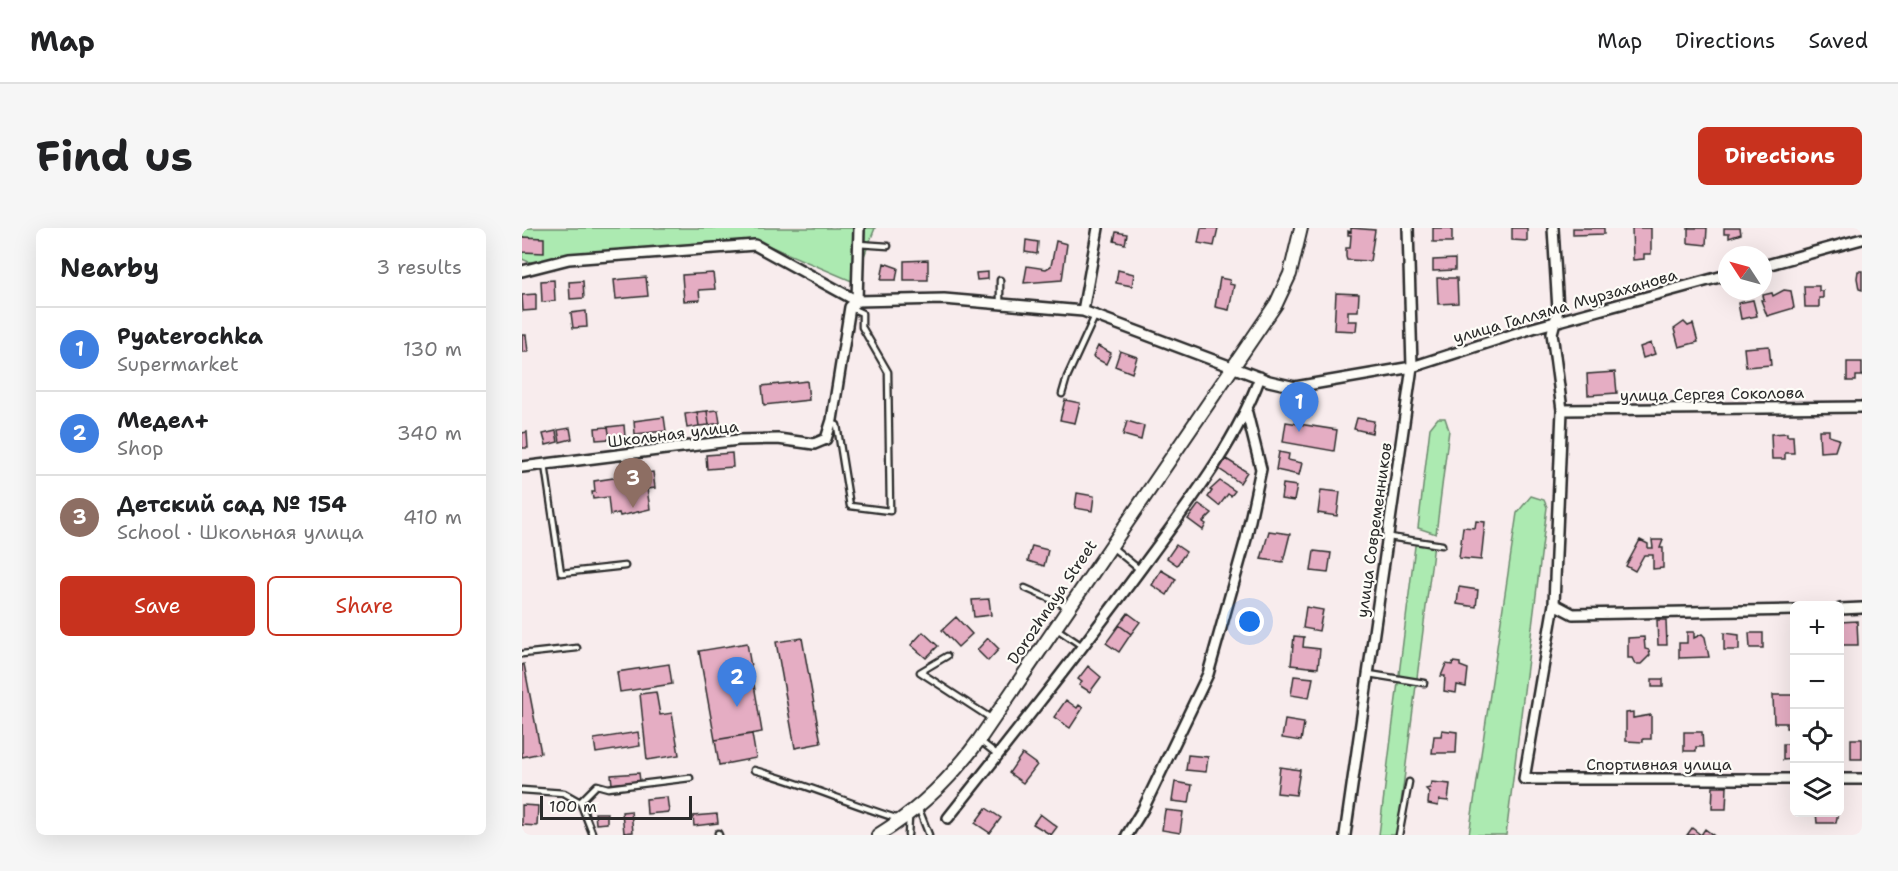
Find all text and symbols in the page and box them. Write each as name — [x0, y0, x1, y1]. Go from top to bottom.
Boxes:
text: Map — [30, 22, 95, 60]
text: Map — [1597, 27, 1642, 55]
text: Directions — [1675, 27, 1775, 55]
text: Saved — [1808, 27, 1868, 55]
button: Directions — [1698, 127, 1862, 185]
text: Find us — [36, 128, 193, 184]
north arrow — [1718, 246, 1772, 300]
text: Nearby — [60, 250, 159, 285]
text: 3 results — [376, 254, 462, 280]
street label: улица Галляма Мурзаханова — [1451, 264, 1679, 348]
text: Pyaterochka — [117, 322, 263, 351]
text: 1 — [75, 336, 84, 362]
text: 130 m — [403, 336, 462, 362]
text: Supermarket — [117, 351, 239, 377]
pin: 1 — [1280, 382, 1318, 432]
street label: улица Сергея Соколова — [1620, 382, 1804, 406]
text: Медел+ — [117, 406, 210, 435]
street label: Школьная улица — [606, 416, 740, 452]
text: 2 — [73, 420, 87, 446]
text: 340 m — [397, 420, 462, 446]
text: Shop — [117, 435, 164, 461]
street label: улица Современников — [1351, 441, 1397, 619]
pin: 3 — [614, 458, 652, 508]
text: Детский сад № 154 — [117, 490, 347, 519]
text: 3 — [73, 504, 87, 530]
text: 410 m — [403, 504, 462, 530]
text: School · Школьная улица — [117, 519, 364, 545]
street label: Dorozhnaya Street — [1002, 536, 1102, 668]
button: Save — [60, 576, 255, 636]
button: Share — [267, 576, 462, 636]
map controls — [1790, 601, 1844, 817]
button: + — [1790, 601, 1844, 655]
your location — [1235, 607, 1264, 636]
button: − — [1790, 655, 1844, 709]
pin: 2 — [718, 658, 756, 707]
button: locate — [1790, 709, 1844, 763]
street label: Спортивная улица — [1586, 754, 1732, 775]
button: layers — [1790, 763, 1844, 817]
scale bar — [540, 793, 692, 820]
text: 100 m — [549, 796, 597, 817]

